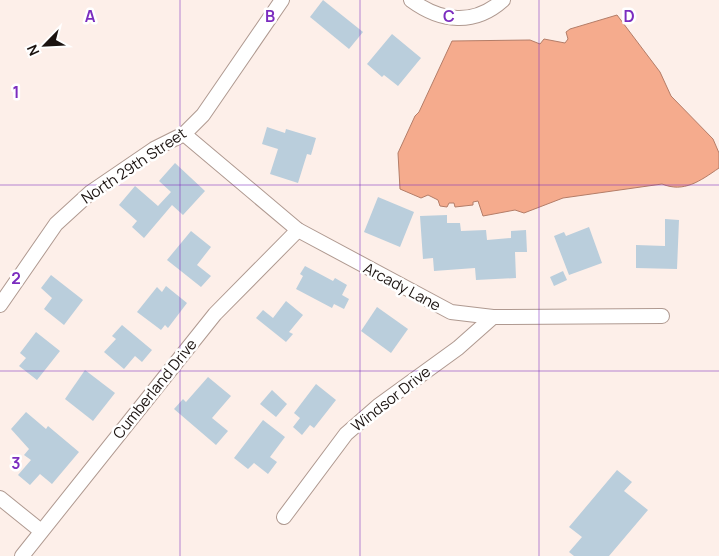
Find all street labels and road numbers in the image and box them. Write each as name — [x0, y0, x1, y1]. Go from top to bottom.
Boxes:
street label: North 29th Street — [77, 123, 190, 208]
street label: Arcady Lane — [360, 257, 445, 316]
street label: Cumberland Drive — [108, 334, 202, 443]
street label: Windsor Drive — [347, 361, 435, 436]

